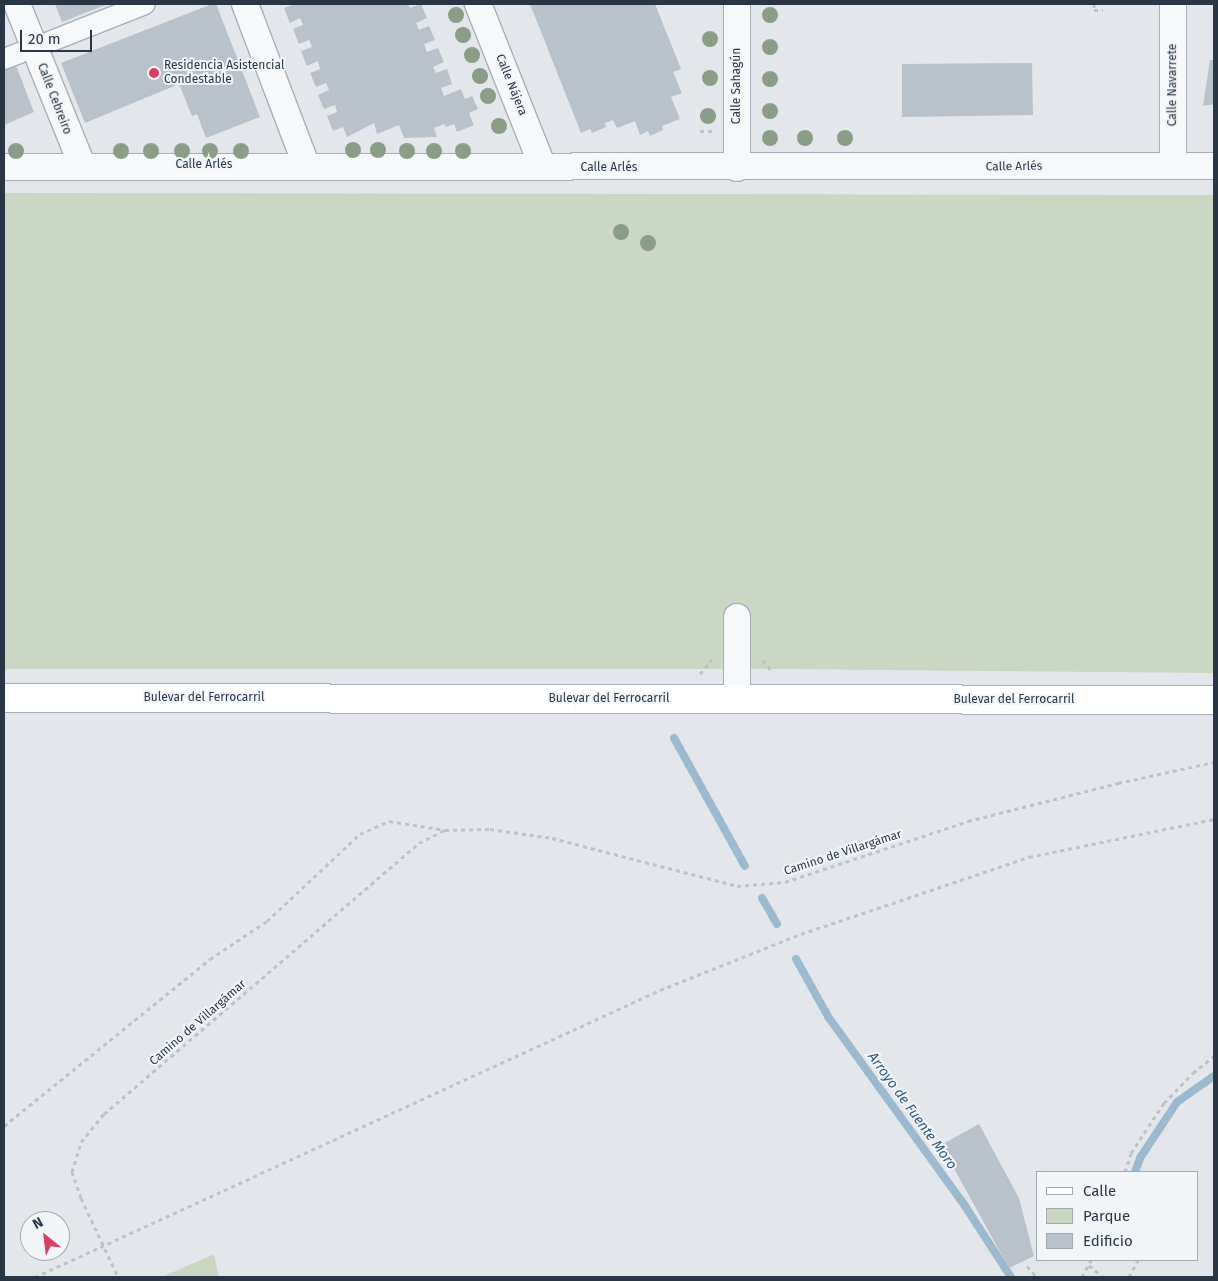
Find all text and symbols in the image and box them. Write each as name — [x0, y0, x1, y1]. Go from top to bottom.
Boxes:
scale bar — [22, 20, 95, 52]
text: 20 m — [28, 30, 61, 48]
street label: Calle Navarrete — [1166, 44, 1180, 126]
street label: Calle Sahagún — [730, 48, 744, 124]
street label: Calle Nájera — [492, 52, 530, 118]
place label: Residencia Asistencial Condestable — [164, 59, 284, 87]
street label: Calle Cebreiro — [34, 61, 74, 137]
marker: Residencia Asistencial Condestable — [148, 67, 160, 79]
street label: Calle Arlés — [176, 158, 232, 172]
street label: Calle Arlés — [985, 159, 1043, 175]
street label: Calle Arlés — [581, 161, 637, 175]
street label: Bulevar del Ferrocarril — [144, 691, 264, 705]
street label: Bulevar del Ferrocarril — [549, 692, 669, 706]
street label: Bulevar del Ferrocarril — [954, 693, 1074, 707]
street label: Camino de Villargámar — [782, 827, 904, 879]
street label: Camino de Villargámar — [147, 977, 249, 1069]
water label: Arroyo de Fuente Moro — [864, 1049, 960, 1173]
legend — [1036, 1171, 1198, 1261]
text: Calle — [1083, 1182, 1116, 1200]
text: Parque — [1083, 1207, 1130, 1225]
north arrow — [20, 1211, 70, 1261]
text: N — [30, 1214, 46, 1233]
text: Edificio — [1083, 1232, 1133, 1250]

